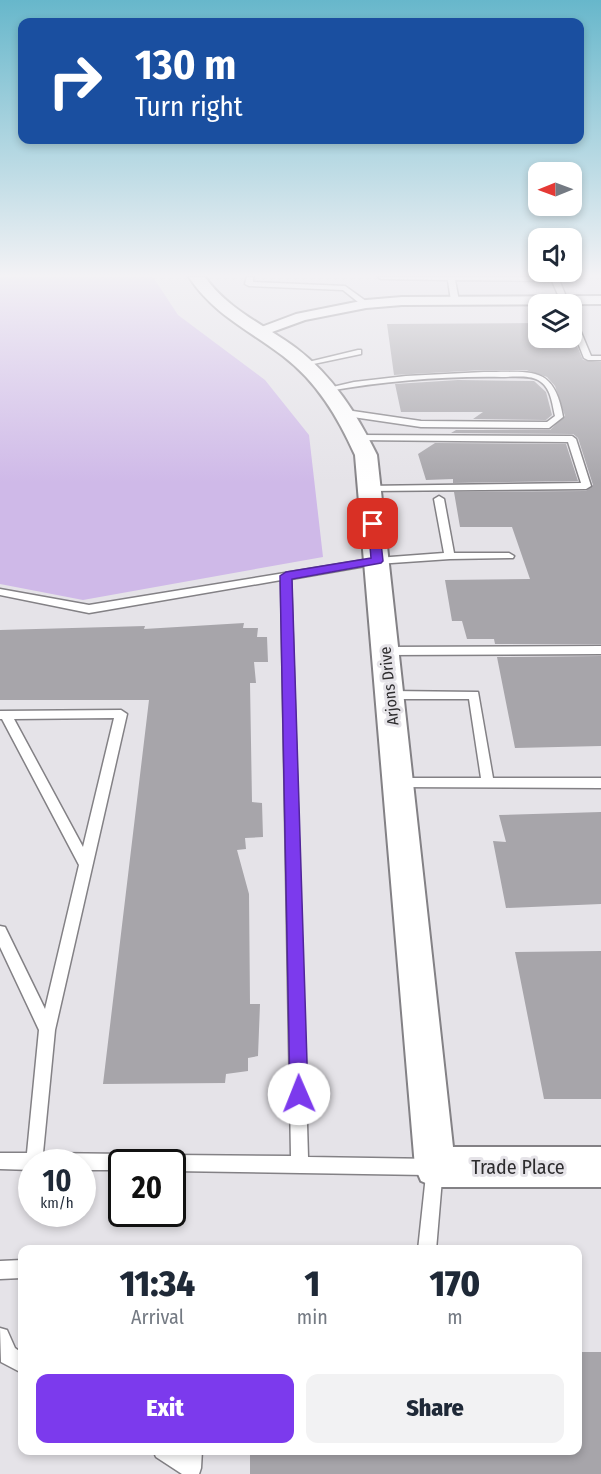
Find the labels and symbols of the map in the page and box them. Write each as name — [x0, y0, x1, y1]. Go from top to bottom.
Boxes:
north arrow — [528, 162, 582, 216]
pin — [347, 498, 398, 549]
street label: Arjons Drive — [375, 646, 403, 726]
position arrow — [267, 1062, 331, 1126]
speed limit sign: 20 — [108, 1149, 186, 1227]
street label: Trade Place — [471, 1155, 565, 1179]

